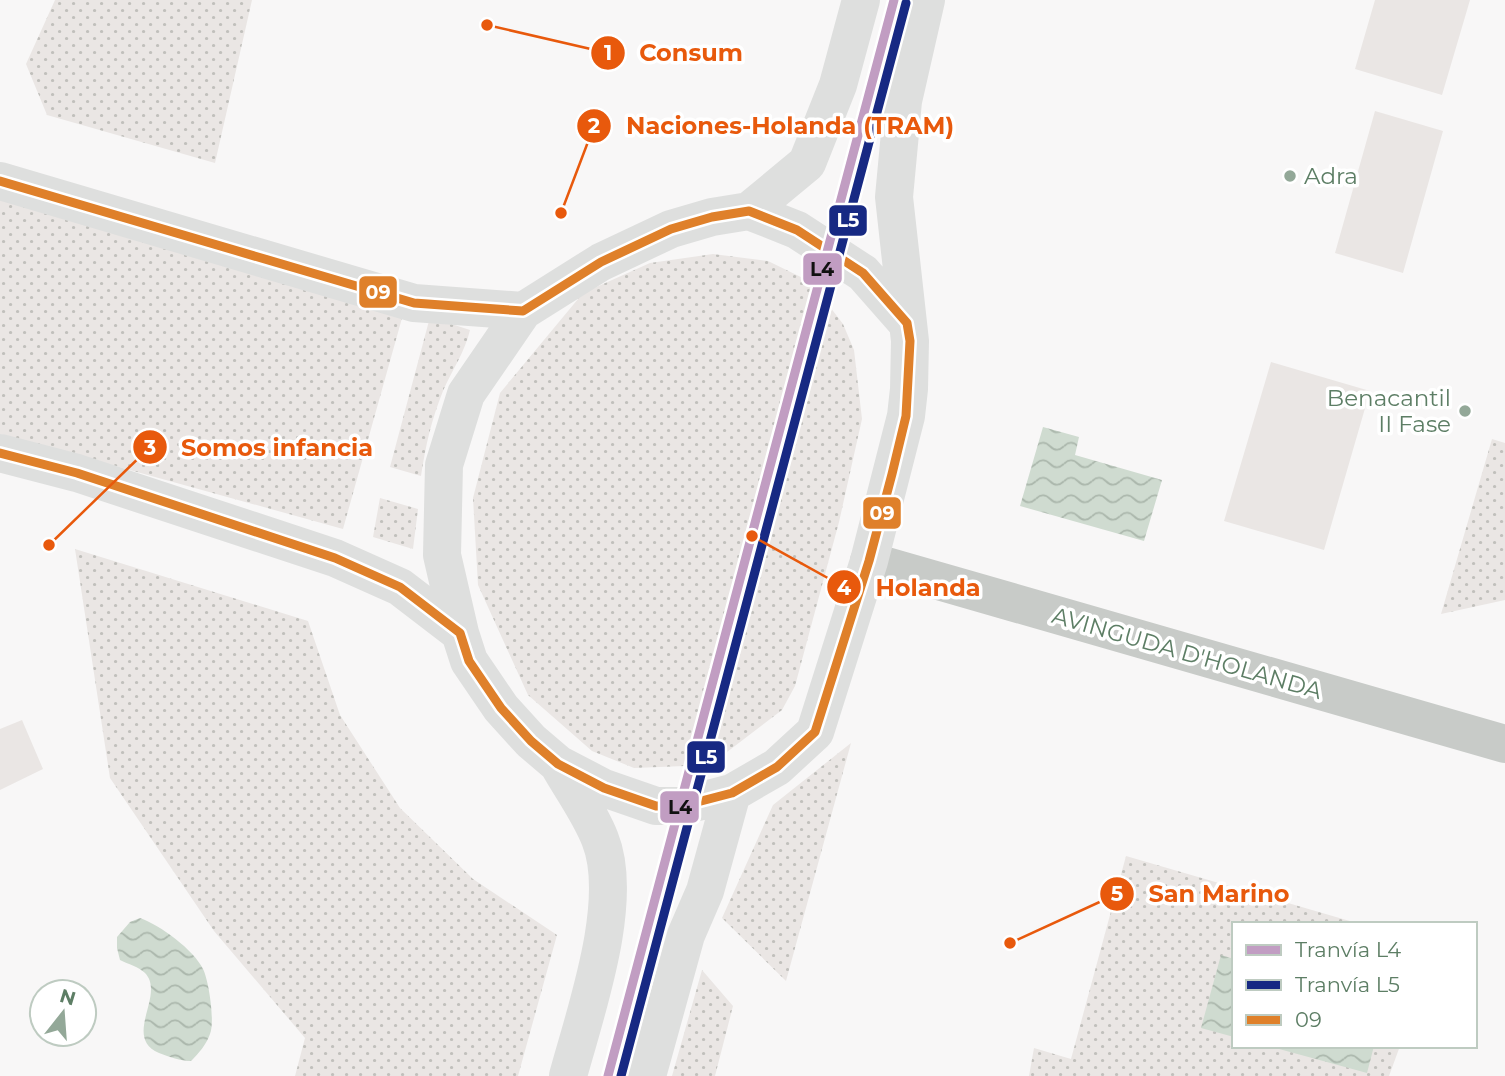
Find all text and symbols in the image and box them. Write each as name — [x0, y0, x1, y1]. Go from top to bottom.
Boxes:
callout: Consum — [590, 30, 757, 75]
text: Consum — [639, 38, 743, 67]
text: 1 — [604, 40, 612, 65]
callout: Naciones-Holanda (TRAM) — [577, 103, 968, 148]
text: Naciones-Holanda (TRAM) — [626, 111, 954, 140]
text: 2 — [588, 113, 600, 138]
place label: Adra — [1304, 162, 1358, 190]
marker: Adra — [1282, 168, 1298, 184]
line badge: L5 — [828, 204, 868, 237]
text: L5 — [837, 209, 859, 232]
line badge: L4 — [802, 252, 843, 286]
text: L4 — [810, 258, 834, 281]
line badge: 09 — [358, 275, 398, 309]
text: 09 — [365, 281, 391, 304]
place label: Benacantil II Fase — [1327, 384, 1451, 438]
marker: Benacantil II Fase — [1457, 403, 1473, 419]
callout: Somos infancia — [132, 425, 387, 470]
text: Somos infancia — [181, 433, 373, 462]
text: 3 — [143, 435, 156, 460]
line badge: 09 — [862, 496, 902, 530]
text: 09 — [869, 502, 895, 525]
callout: Holanda — [826, 565, 995, 610]
text: Holanda — [875, 573, 981, 602]
text: 4 — [837, 575, 852, 600]
street label: AVINGUDA D'HOLANDA — [1049, 601, 1326, 705]
line badge: L5 — [686, 740, 726, 774]
text: L5 — [695, 746, 717, 769]
line badge: L4 — [659, 790, 700, 824]
text: L4 — [668, 796, 692, 819]
callout: San Marino — [1099, 871, 1303, 916]
text: San Marino — [1148, 879, 1290, 908]
text: 5 — [1111, 881, 1123, 906]
legend — [1232, 922, 1477, 1048]
text: Tranvía L4 — [1295, 937, 1401, 962]
text: Tranvía L5 — [1295, 972, 1400, 997]
north arrow — [28, 978, 98, 1048]
text: N — [57, 984, 79, 1010]
text: 09 — [1295, 1007, 1322, 1032]

